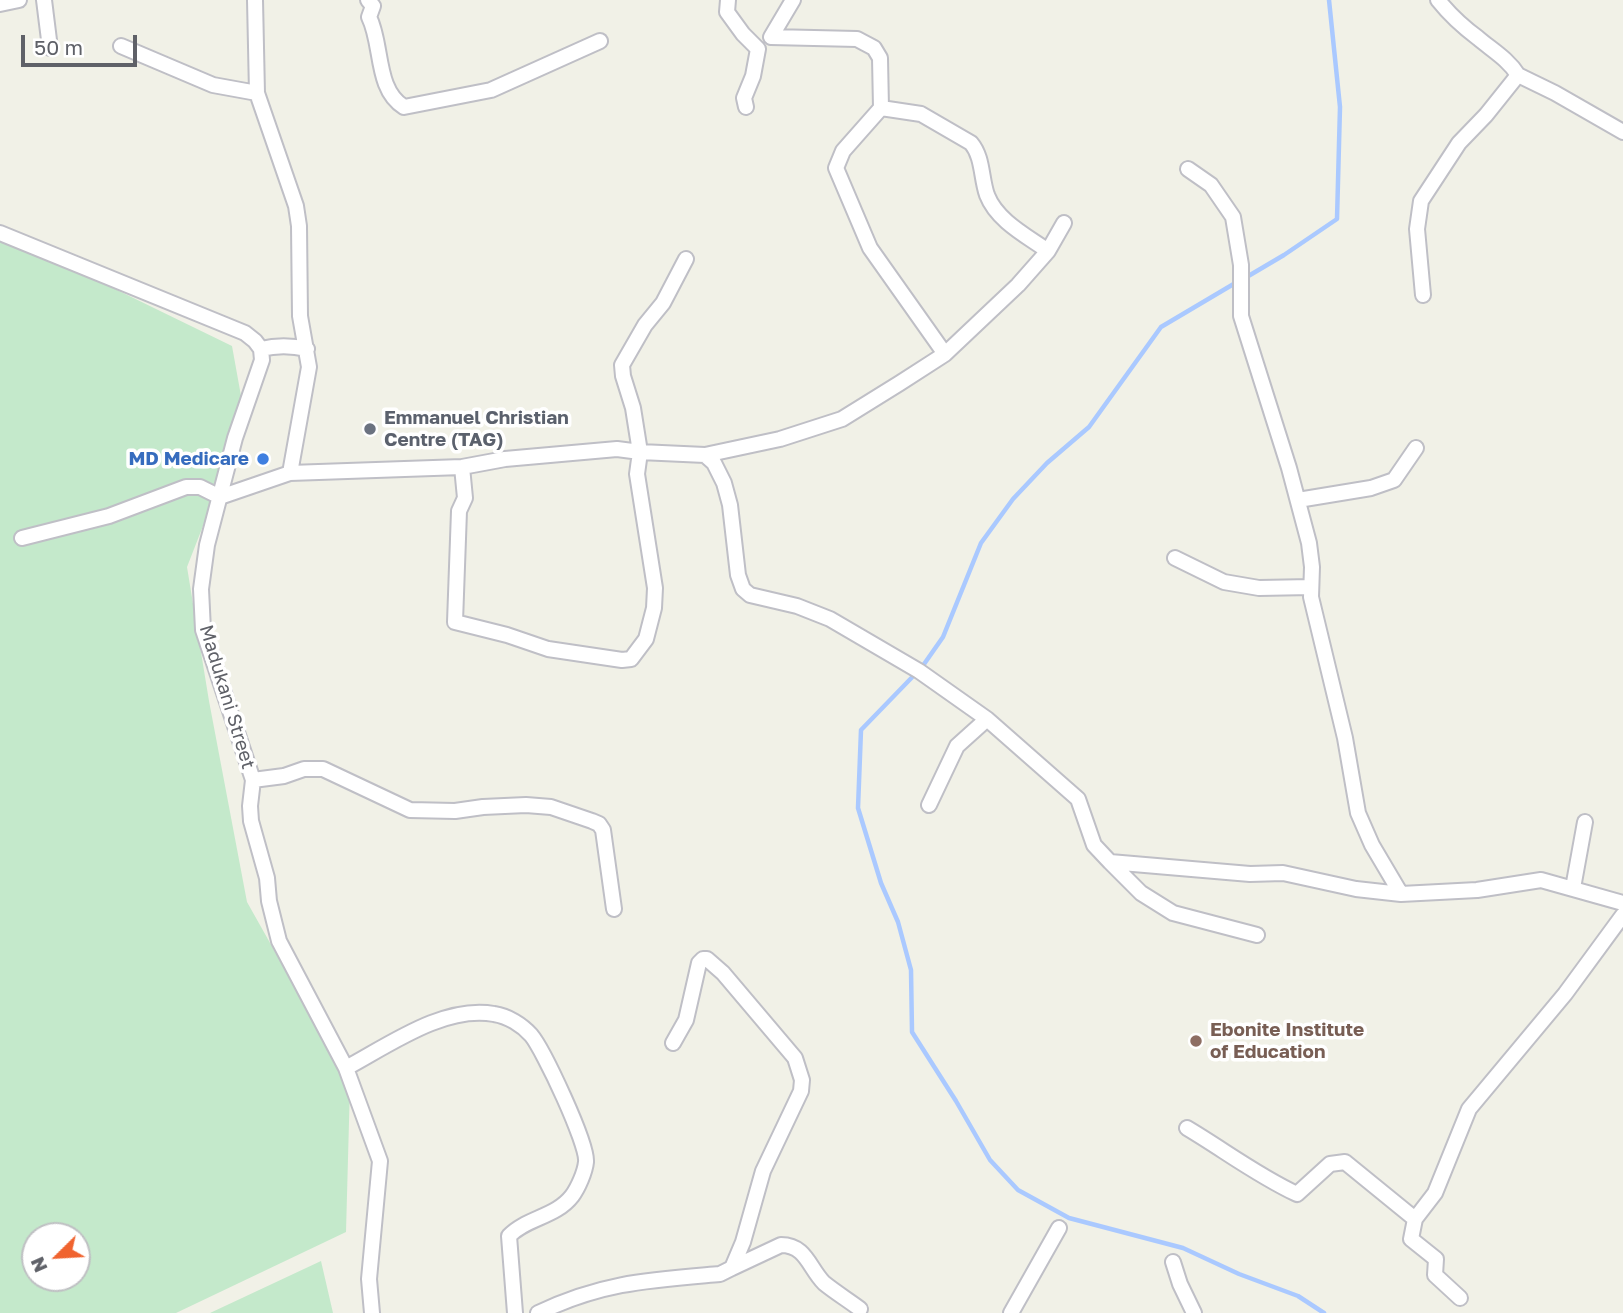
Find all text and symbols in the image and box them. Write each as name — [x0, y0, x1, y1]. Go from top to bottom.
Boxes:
scale bar — [24, 21, 140, 65]
text: 50 m — [34, 34, 83, 60]
place label: Emmanuel Christian Centre (TAG) — [384, 407, 569, 451]
marker: Emmanuel Christian Centre (TAG) — [362, 421, 378, 437]
place label: MD Medicare — [128, 448, 249, 470]
marker: MD Medicare — [255, 451, 271, 467]
street label: Madukani Street — [194, 622, 260, 772]
place label: Ebonite Institute of Education — [1210, 1019, 1364, 1063]
marker: Ebonite Institute of Education — [1188, 1033, 1204, 1049]
north arrow — [21, 1222, 91, 1292]
text: N — [25, 1254, 52, 1276]

